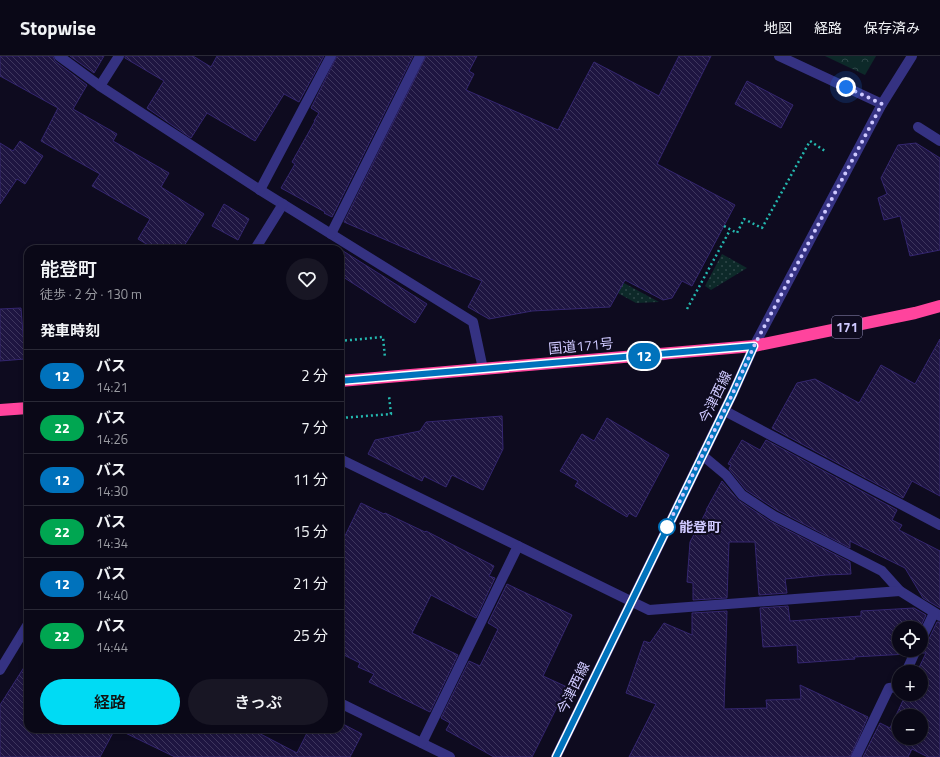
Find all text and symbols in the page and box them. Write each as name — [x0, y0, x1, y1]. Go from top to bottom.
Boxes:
text: Stopwise — [20, 13, 96, 42]
text: 地図 — [764, 17, 792, 38]
text: 経路 — [814, 17, 842, 38]
text: 保存済み — [864, 17, 920, 38]
your location — [836, 77, 856, 97]
text: 能登町 — [40, 254, 97, 283]
button: heart — [286, 258, 328, 300]
text: 徒歩 · 2 分 · 130 m — [40, 284, 142, 304]
road number: 171 — [832, 316, 862, 338]
text: 発車時刻 — [40, 319, 100, 342]
street label: 国道171号 — [547, 332, 615, 359]
line badge: 12 — [626, 343, 662, 369]
text: 12 — [636, 345, 652, 366]
text: バス — [96, 354, 126, 377]
text: 2 分 — [301, 364, 328, 387]
text: 12 — [54, 365, 70, 386]
street label: 今津西線 — [693, 367, 736, 427]
text: 14:21 — [96, 377, 128, 397]
text: バス — [96, 406, 126, 429]
text: 7 分 — [301, 416, 328, 439]
text: 22 — [54, 417, 70, 438]
text: 14:26 — [96, 429, 128, 449]
text: バス — [96, 458, 126, 481]
text: 11 分 — [293, 468, 328, 491]
text: 12 — [54, 469, 70, 490]
text: 14:30 — [96, 481, 128, 501]
text: バス — [96, 510, 126, 533]
place label: 能登町 — [679, 516, 721, 537]
marker: 能登町 — [658, 518, 676, 536]
text: 15 分 — [293, 520, 328, 543]
text: 22 — [54, 521, 70, 542]
text: 14:34 — [96, 533, 128, 553]
text: バス — [96, 562, 126, 585]
text: 21 分 — [293, 572, 328, 595]
text: 12 — [54, 573, 70, 594]
text: 14:40 — [96, 585, 128, 605]
text: バス — [96, 614, 126, 637]
map controls — [892, 621, 928, 745]
button: locate — [892, 621, 928, 657]
text: 25 分 — [293, 624, 328, 647]
text: 22 — [54, 625, 70, 646]
text: 14:44 — [96, 637, 128, 657]
street label: 今津西線 — [551, 658, 594, 718]
button: + — [892, 665, 928, 701]
button: 経路 — [40, 679, 180, 725]
button: きっぷ — [188, 679, 328, 725]
button: − — [892, 709, 928, 745]

